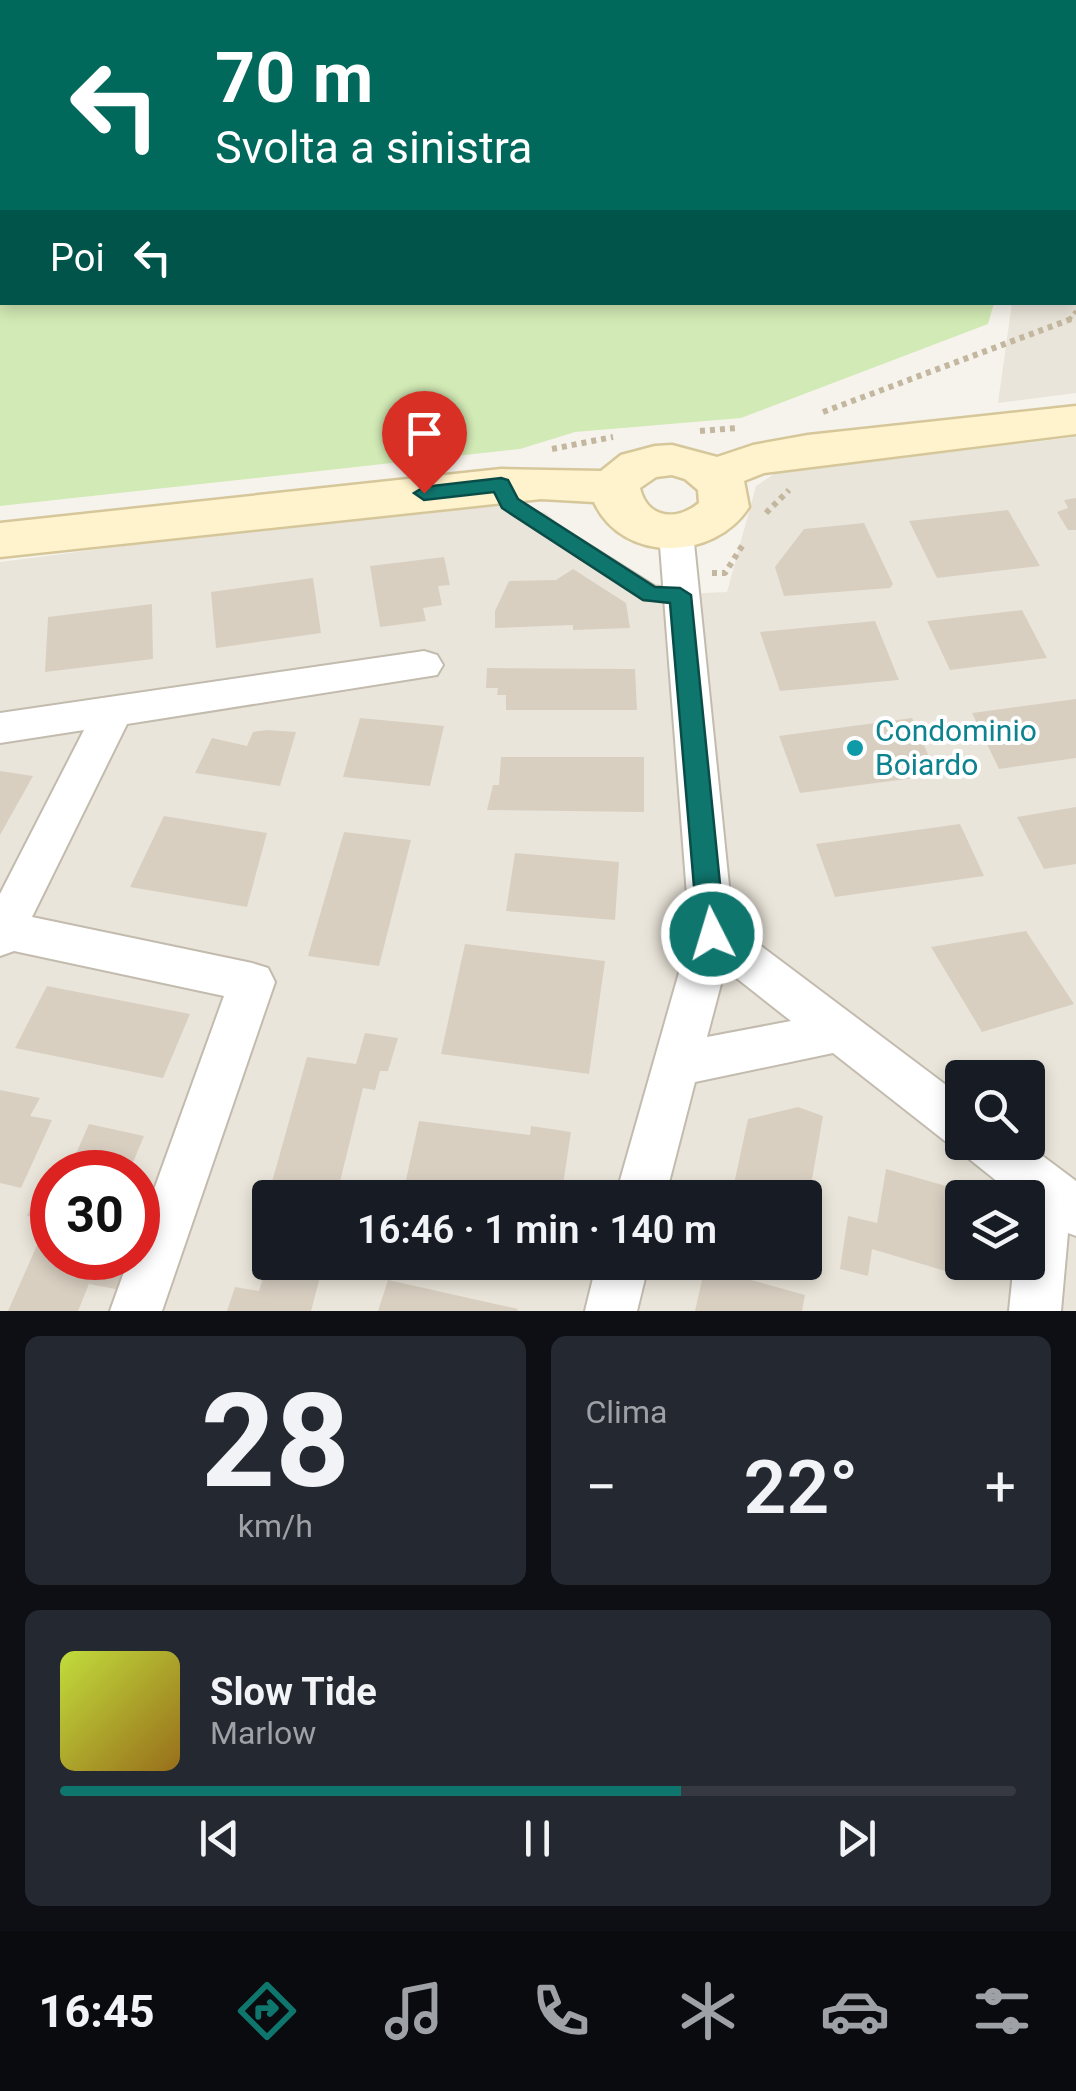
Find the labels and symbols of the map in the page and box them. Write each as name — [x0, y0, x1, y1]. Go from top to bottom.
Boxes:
pin — [382, 391, 467, 494]
place label: Condominio Boiardo — [875, 713, 1037, 782]
marker: Condominio Boiardo — [844, 737, 866, 759]
position arrow — [660, 882, 764, 986]
speed limit sign: 30 — [30, 1150, 160, 1280]

